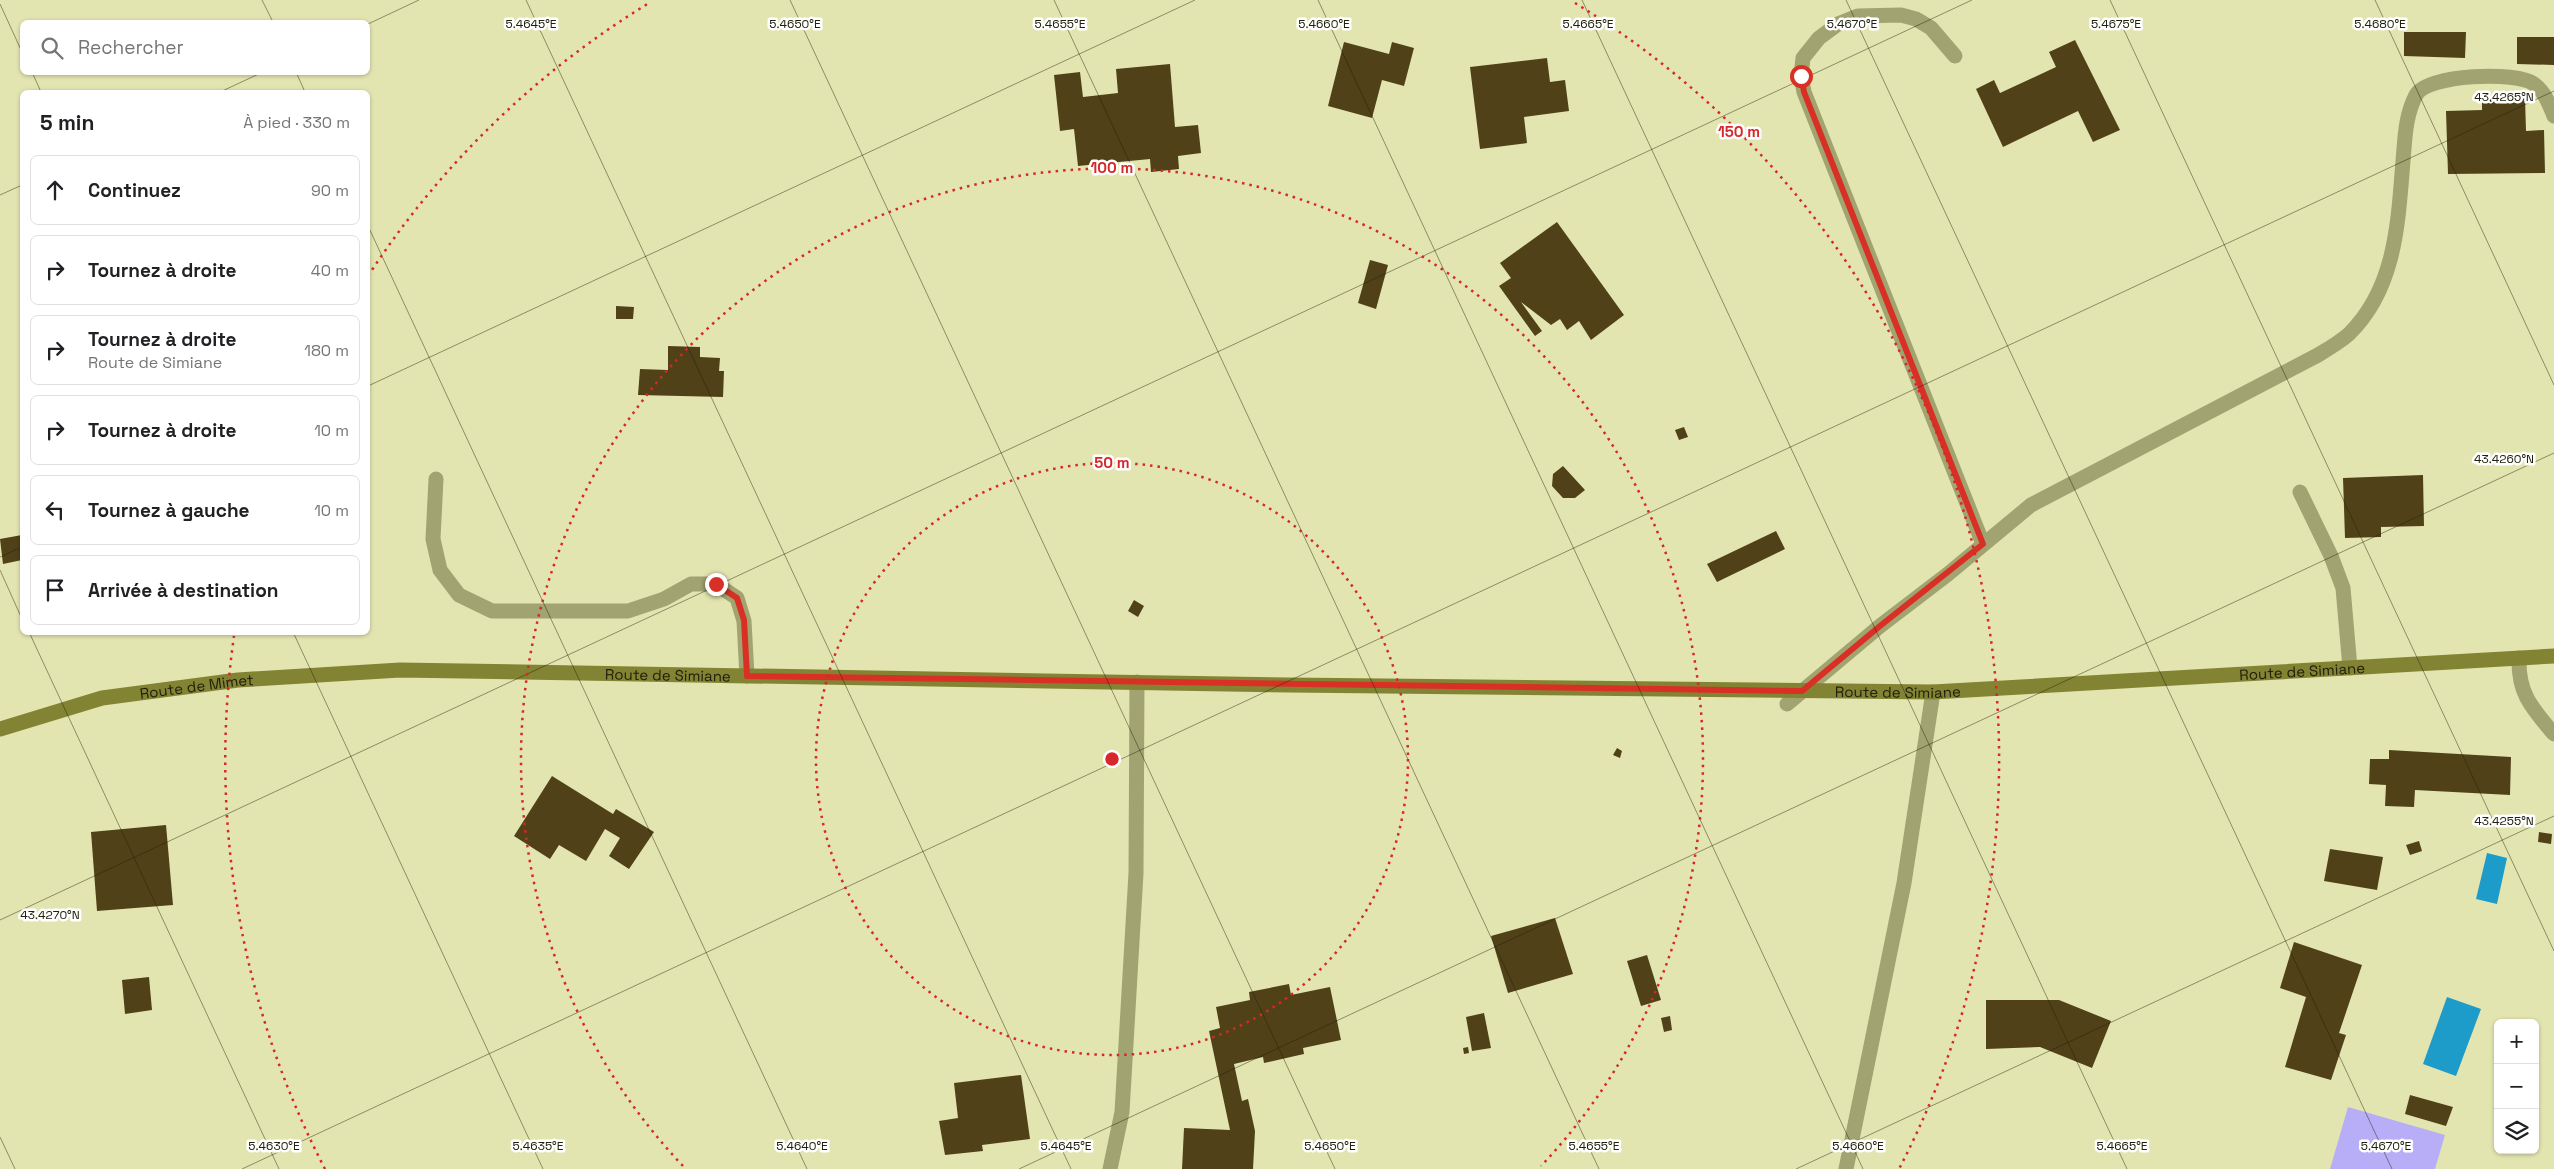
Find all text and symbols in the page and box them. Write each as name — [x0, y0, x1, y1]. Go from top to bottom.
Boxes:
text: 5.4645°E — [505, 16, 557, 32]
text: 5.4650°E — [769, 16, 821, 32]
text: 5.4655°E — [1035, 16, 1086, 32]
text: 5.4660°E — [1298, 16, 1350, 32]
text: 5.4665°E — [1563, 16, 1614, 32]
text: 5.4670°E — [1827, 16, 1878, 32]
text: 5.4675°E — [2091, 16, 2141, 32]
text: 5.4680°E — [2354, 16, 2406, 32]
search box — [20, 20, 370, 75]
icon: search — [38, 34, 66, 62]
text: Rechercher — [78, 35, 184, 60]
route start — [1790, 65, 1813, 88]
text: 43.4265°N — [2474, 89, 2534, 105]
text: 5 min — [40, 109, 94, 136]
text: À pied · 330 m — [243, 112, 350, 133]
text: 150 m — [1718, 122, 1760, 141]
text: 100 m — [1091, 158, 1133, 177]
icon: ahead — [41, 176, 69, 204]
text: Continuez — [88, 178, 181, 203]
text: 90 m — [311, 180, 349, 201]
icon: right — [41, 256, 69, 284]
text: Tournez à droite — [88, 258, 237, 283]
text: 40 m — [311, 260, 349, 281]
text: Tournez à droite — [88, 327, 237, 352]
icon: right — [41, 336, 69, 364]
text: 180 m — [304, 340, 349, 361]
text: Route de Simiane — [88, 352, 222, 373]
icon: right — [41, 416, 69, 444]
text: Tournez à droite — [88, 418, 237, 443]
text: 10 m — [314, 420, 349, 441]
text: 43.4260°N — [2474, 451, 2534, 467]
text: 50 m — [1094, 453, 1130, 472]
icon: left — [41, 496, 69, 524]
text: Tournez à gauche — [88, 498, 250, 523]
text: 10 m — [314, 500, 349, 521]
route end — [705, 573, 728, 596]
icon: arrive — [41, 576, 69, 604]
text: Arrivée à destination — [88, 578, 278, 603]
street label: Route de Simiane — [2239, 657, 2366, 684]
street label: Route de Simiane — [605, 664, 731, 685]
street label: Route de Mimet — [138, 670, 254, 702]
street label: Route de Simiane — [1835, 681, 1961, 702]
centre of rings — [1103, 750, 1121, 768]
text: 43.4255°N — [2474, 813, 2534, 829]
text: 43.4270°N — [20, 907, 80, 923]
map controls — [2494, 1019, 2539, 1154]
button: + — [2494, 1019, 2539, 1064]
button: − — [2494, 1064, 2539, 1109]
button: layers — [2494, 1109, 2539, 1154]
text: 5.4630°E — [248, 1138, 300, 1154]
text: 5.4635°E — [513, 1138, 564, 1154]
text: 5.4640°E — [776, 1138, 828, 1154]
text: 5.4645°E — [1040, 1138, 1092, 1154]
text: 5.4650°E — [1304, 1138, 1356, 1154]
text: 5.4655°E — [1569, 1138, 1620, 1154]
text: 5.4660°E — [1832, 1138, 1884, 1154]
text: 5.4665°E — [2097, 1138, 2148, 1154]
text: 5.4670°E — [2361, 1138, 2412, 1154]

